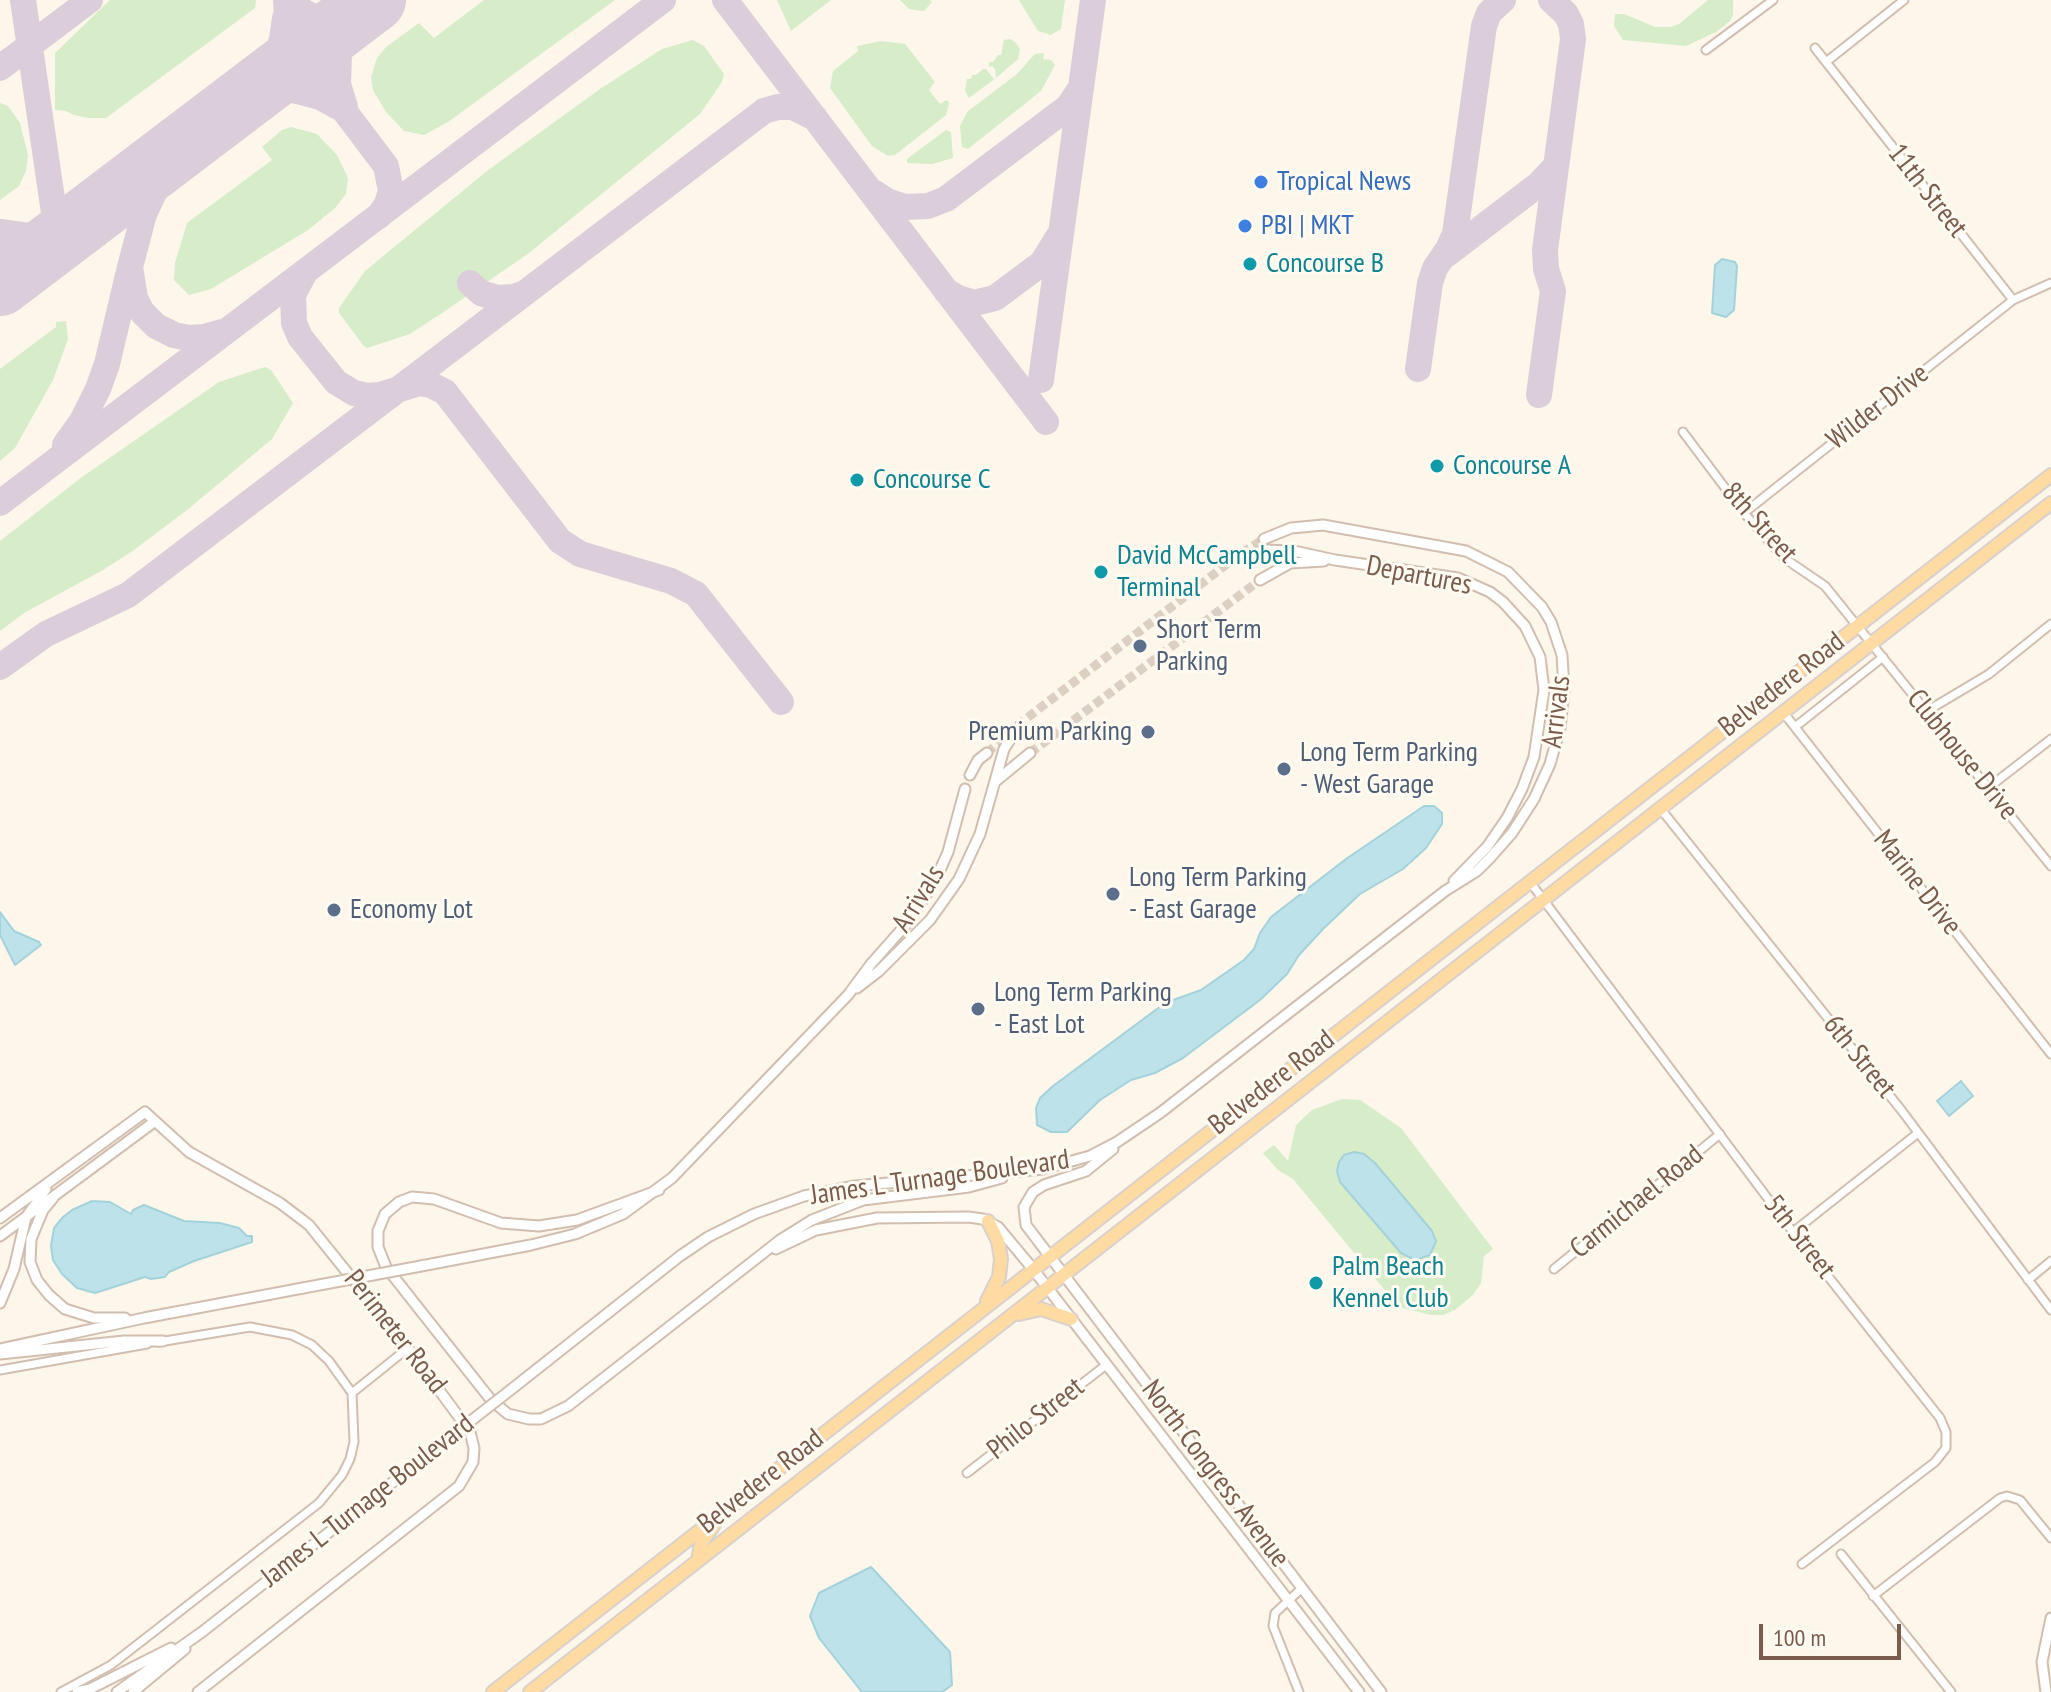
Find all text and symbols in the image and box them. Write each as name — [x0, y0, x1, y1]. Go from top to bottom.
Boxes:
street label: 11th Street — [1880, 138, 1974, 244]
place label: Tropical News — [1277, 165, 1411, 199]
marker: Tropical News — [1252, 173, 1270, 191]
place label: PBI | MKT — [1261, 209, 1354, 243]
marker: PBI | MKT — [1236, 217, 1254, 235]
place label: Concourse B — [1266, 247, 1384, 281]
marker: Concourse B — [1241, 255, 1259, 273]
street label: Wilder Drive — [1821, 357, 1935, 457]
place label: Concourse A — [1453, 449, 1571, 483]
marker: Concourse A — [1428, 457, 1446, 475]
place label: Concourse C — [873, 463, 991, 497]
marker: Concourse C — [848, 471, 866, 489]
street label: 8th Street — [1714, 476, 1804, 570]
place label: David McCampbell Terminal — [1117, 539, 1297, 605]
street label: Departures — [1364, 549, 1474, 603]
marker: David McCampbell Terminal — [1092, 563, 1110, 581]
place label: Short Term Parking — [1156, 613, 1261, 679]
street label: Belvedere Road — [1712, 625, 1852, 745]
marker: Short Term Parking — [1131, 637, 1149, 655]
street label: Arrivals — [1536, 674, 1578, 750]
street label: Clubhouse Drive — [1899, 683, 2025, 827]
place label: Premium Parking — [968, 715, 1132, 749]
marker: Premium Parking — [1139, 723, 1157, 741]
place label: Long Term Parking - West Garage — [1300, 736, 1478, 802]
marker: Long Term Parking - West Garage — [1275, 760, 1293, 778]
street label: Marine Drive — [1866, 824, 1968, 942]
street label: Arrivals — [885, 859, 953, 939]
place label: Long Term Parking - East Garage — [1129, 861, 1307, 927]
marker: Long Term Parking - East Garage — [1104, 885, 1122, 903]
place label: Economy Lot — [350, 893, 473, 927]
marker: Economy Lot — [325, 901, 343, 919]
place label: Long Term Parking - East Lot — [994, 976, 1172, 1042]
marker: Long Term Parking - East Lot — [969, 1000, 987, 1018]
street label: 6th Street — [1816, 1009, 1902, 1105]
street label: Belvedere Road — [1202, 1023, 1342, 1143]
street label: Carmichael Road — [1564, 1138, 1710, 1266]
street label: James L Turnage Boulevard — [809, 1143, 1071, 1213]
street label: 5th Street — [1756, 1189, 1842, 1285]
place label: Palm Beach Kennel Club — [1332, 1250, 1449, 1316]
street label: Perimeter Road — [336, 1264, 454, 1400]
marker: Palm Beach Kennel Club — [1307, 1274, 1325, 1292]
street label: Philo Street — [981, 1371, 1091, 1467]
street label: North Congress Avenue — [1134, 1374, 1296, 1574]
street label: James L Turnage Boulevard — [255, 1408, 481, 1594]
street label: Belvedere Road — [691, 1422, 831, 1542]
scale bar — [1763, 1608, 1905, 1658]
text: 100 m — [1773, 1622, 1826, 1653]

